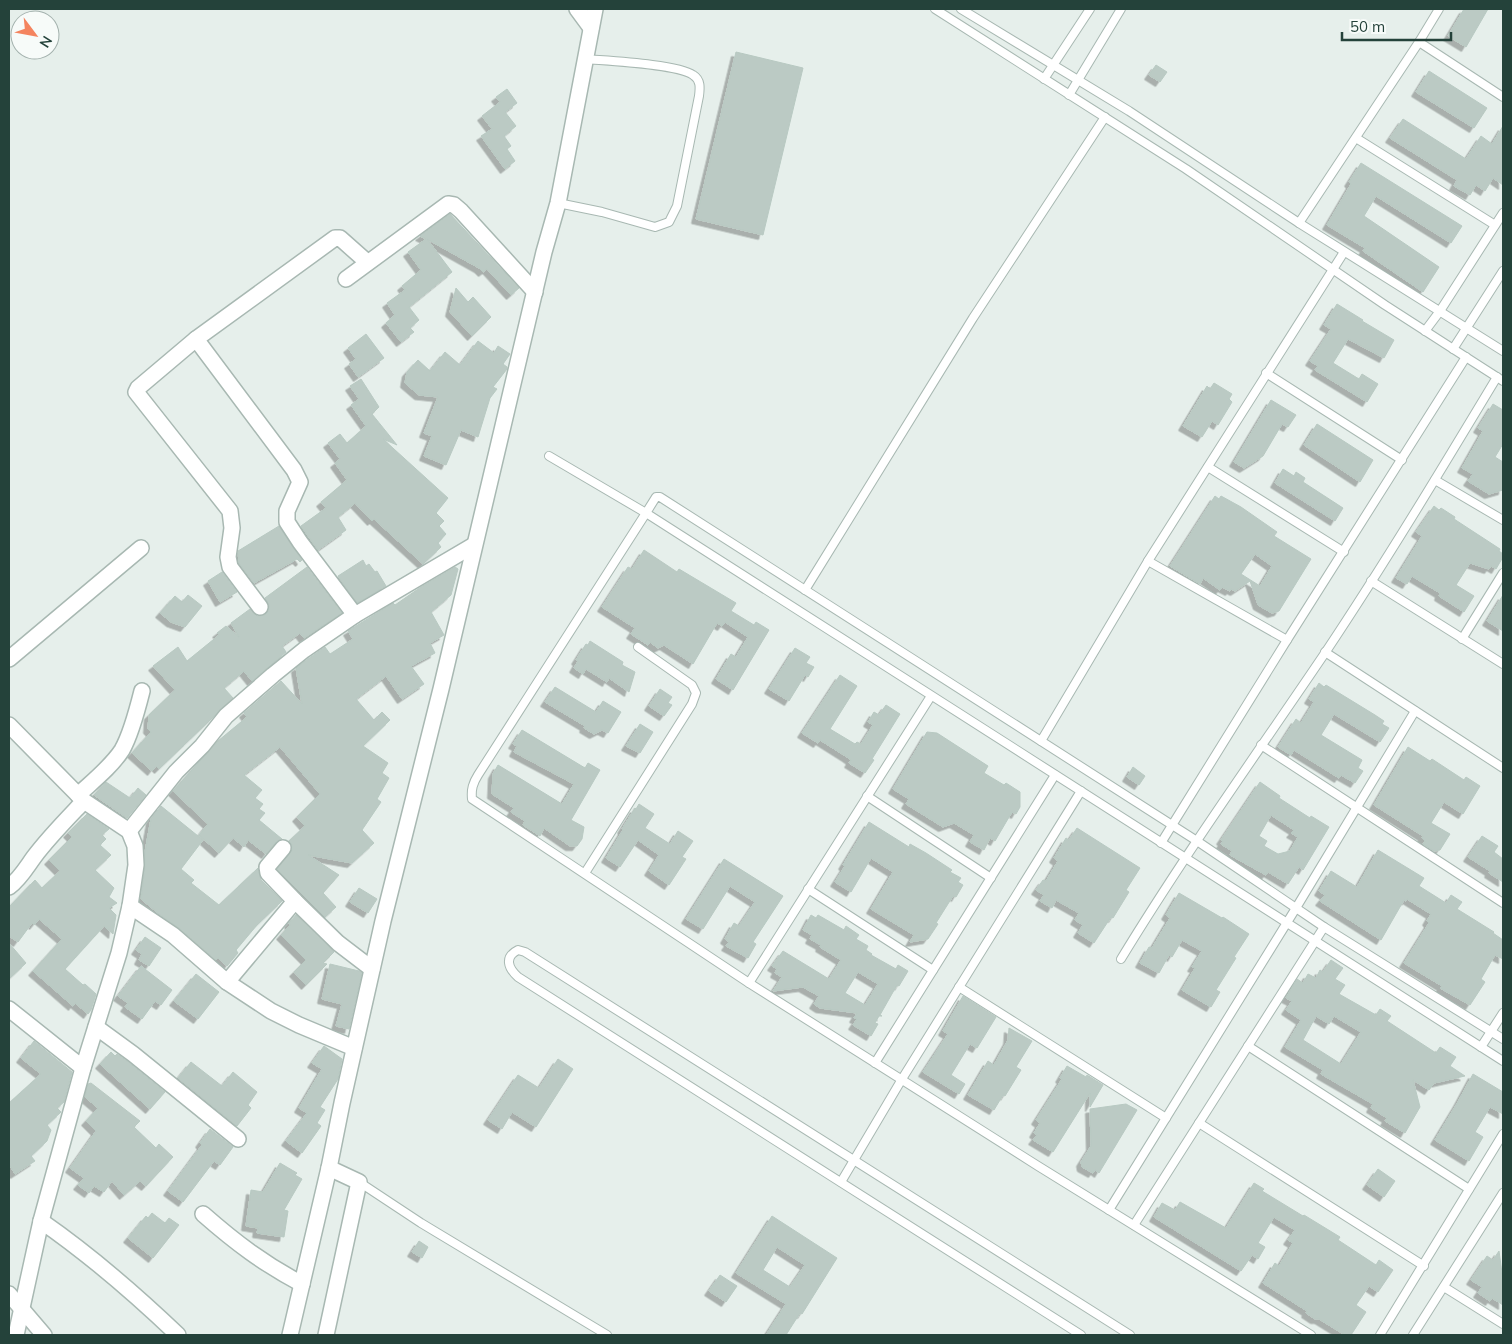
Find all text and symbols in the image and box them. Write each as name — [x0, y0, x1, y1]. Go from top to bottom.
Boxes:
north arrow — [10, 10, 60, 60]
scale bar — [1342, 10, 1451, 42]
text: 50 m — [1350, 17, 1385, 36]
text: N — [36, 33, 56, 51]

